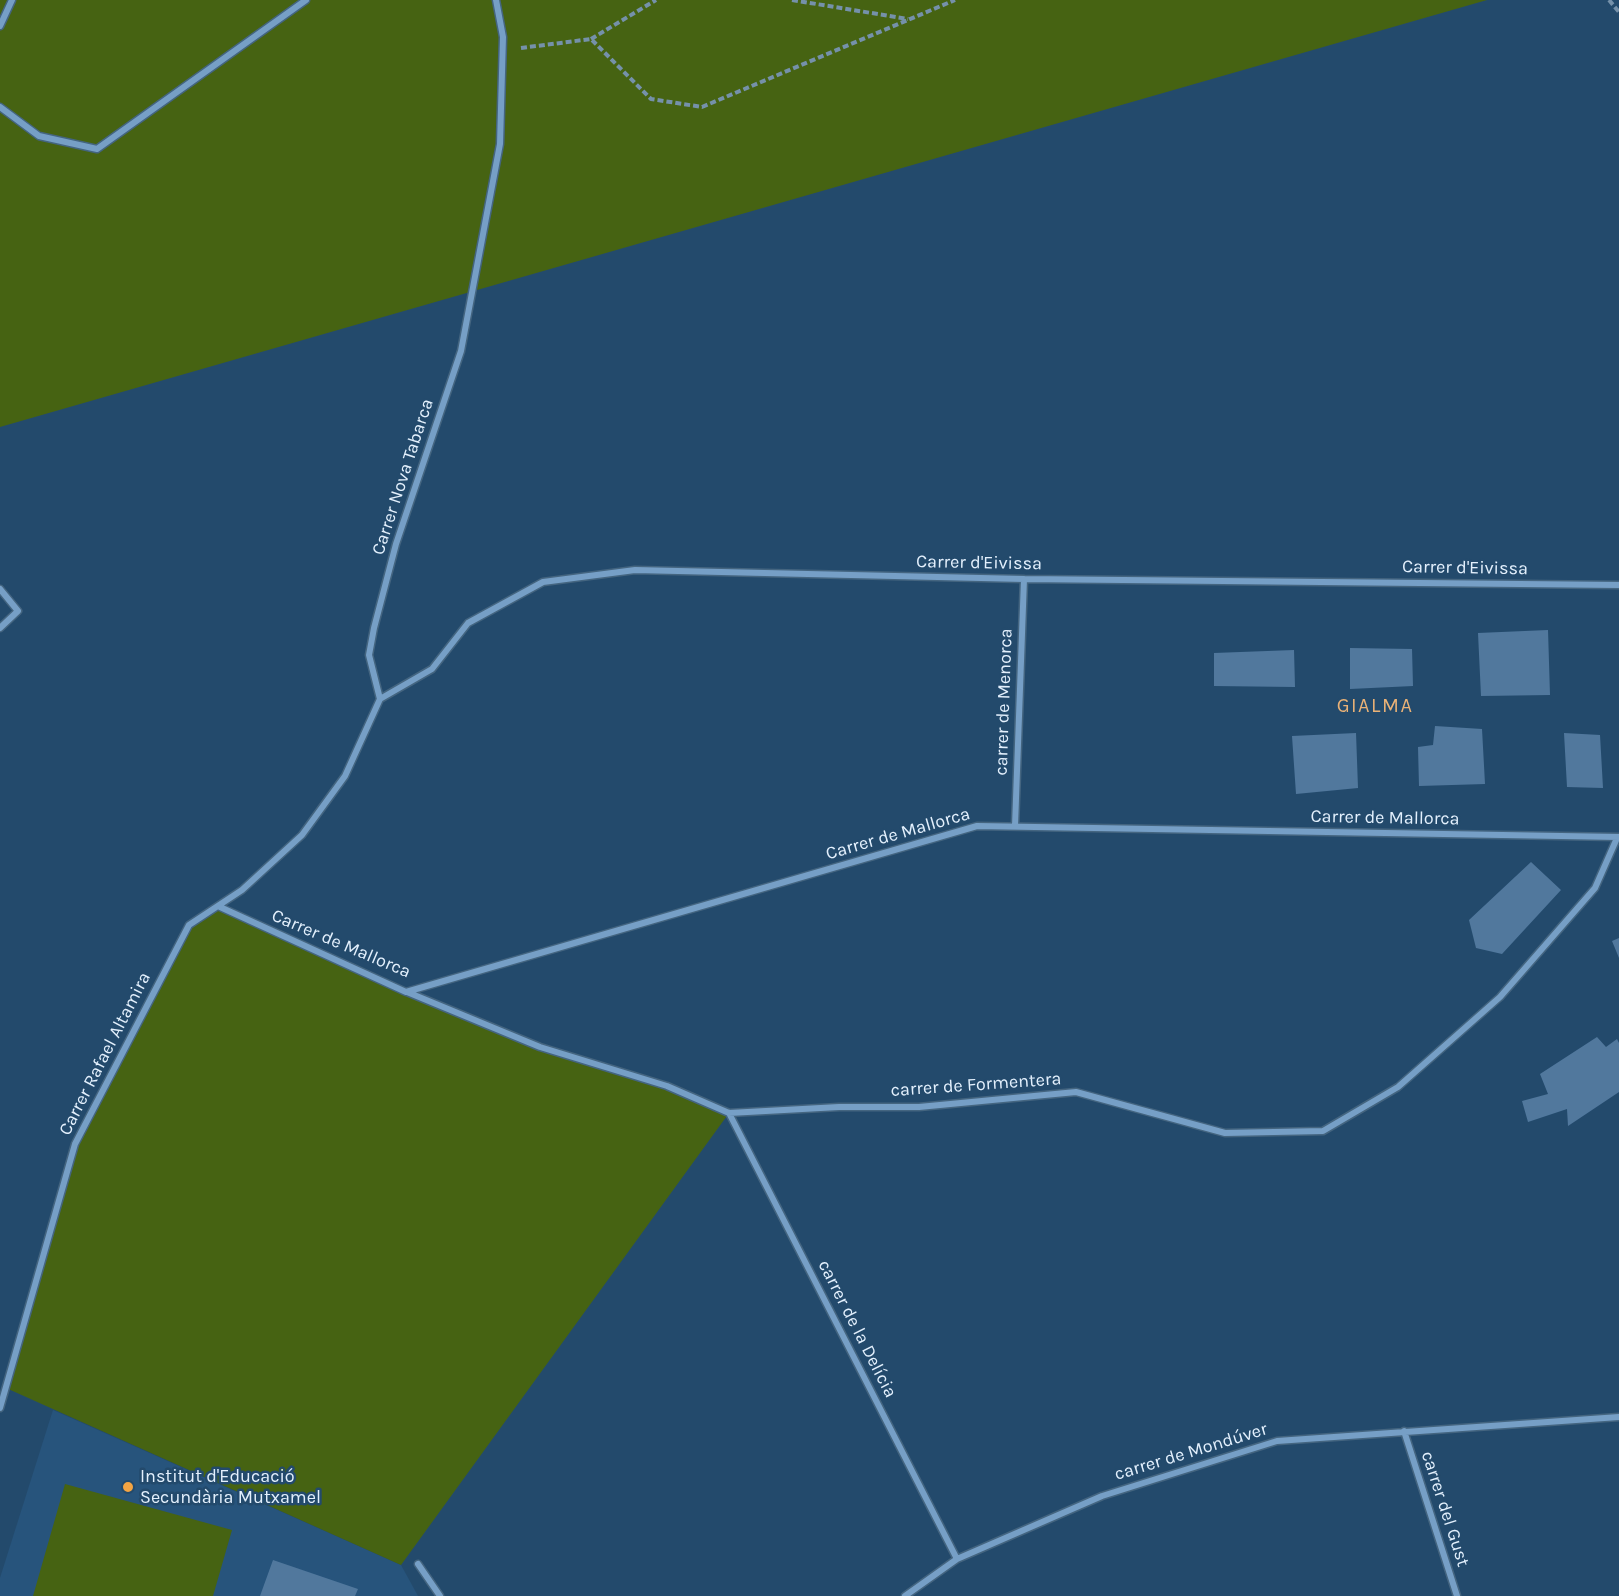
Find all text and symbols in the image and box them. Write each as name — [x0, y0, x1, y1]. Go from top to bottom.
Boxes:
street label: Carrer Nova Tabarca — [368, 396, 438, 558]
street label: Carrer d'Eivissa — [916, 551, 1042, 575]
street label: Carrer d'Eivissa — [1402, 556, 1528, 580]
street label: carrer de Menorca — [991, 628, 1017, 776]
district label: GIALMA — [1337, 694, 1413, 718]
street label: Carrer de Mallorca — [823, 803, 973, 865]
street label: Carrer de Mallorca — [1310, 806, 1460, 830]
street label: Carrer de Mallorca — [268, 905, 414, 983]
street label: Carrer Rafael Altamira — [54, 969, 156, 1139]
street label: carrer de Formentera — [890, 1068, 1062, 1102]
street label: carrer de la Delícia — [813, 1257, 901, 1401]
street label: carrer de Mondúver — [1112, 1418, 1270, 1486]
street label: carrer del Gust — [1416, 1449, 1474, 1569]
place label: Institut d'Educació Secundària Mutxamel — [140, 1466, 321, 1508]
marker: Institut d'Educació Secundària Mutxamel — [121, 1480, 135, 1494]

